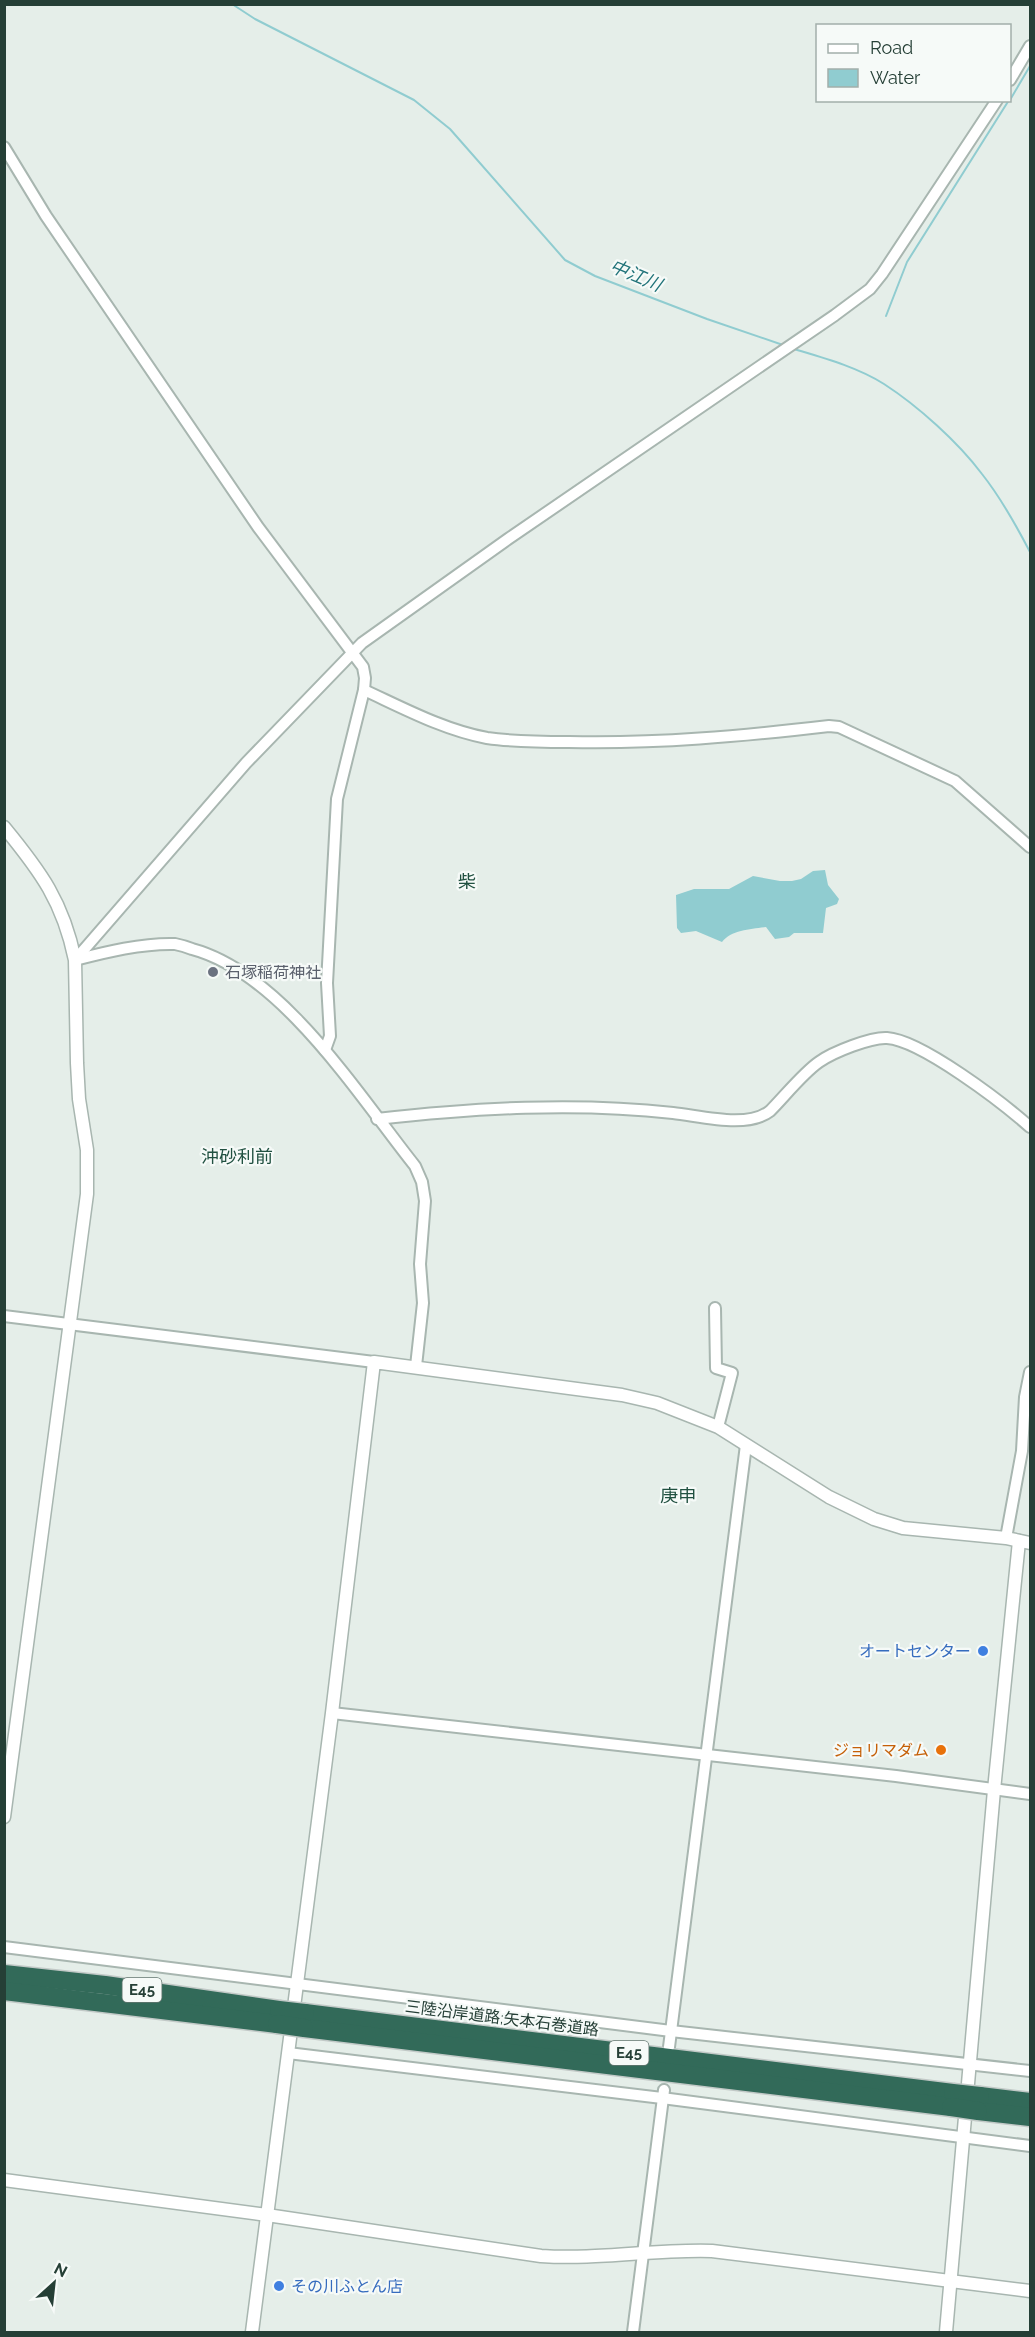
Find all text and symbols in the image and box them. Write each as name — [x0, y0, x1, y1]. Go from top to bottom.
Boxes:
legend — [816, 24, 1011, 102]
text: Road — [870, 37, 913, 58]
text: Water — [870, 67, 921, 88]
water label: 中江川 — [607, 255, 667, 296]
district label: 柴 — [458, 871, 476, 892]
place label: 石塚稲荷神社 — [225, 963, 321, 982]
marker: 石塚稲荷神社 — [206, 965, 220, 979]
district label: 沖砂利前 — [201, 1146, 273, 1167]
district label: 庚申 — [660, 1485, 696, 1506]
place label: オートセンター — [859, 1642, 971, 1661]
marker: オートセンター — [976, 1644, 990, 1658]
place label: ジョリマダム — [833, 1741, 929, 1760]
marker: ジョリマダム — [934, 1743, 948, 1757]
road number: E45 — [122, 1978, 162, 2002]
street label: 三陸沿岸道路;矢本石巻道路 — [404, 1997, 600, 2039]
road number: E45 — [610, 2041, 648, 2065]
north arrow — [24, 2253, 84, 2313]
text: N — [51, 2259, 70, 2281]
place label: その川ふとん店 — [291, 2277, 403, 2296]
marker: その川ふとん店 — [272, 2279, 286, 2293]

